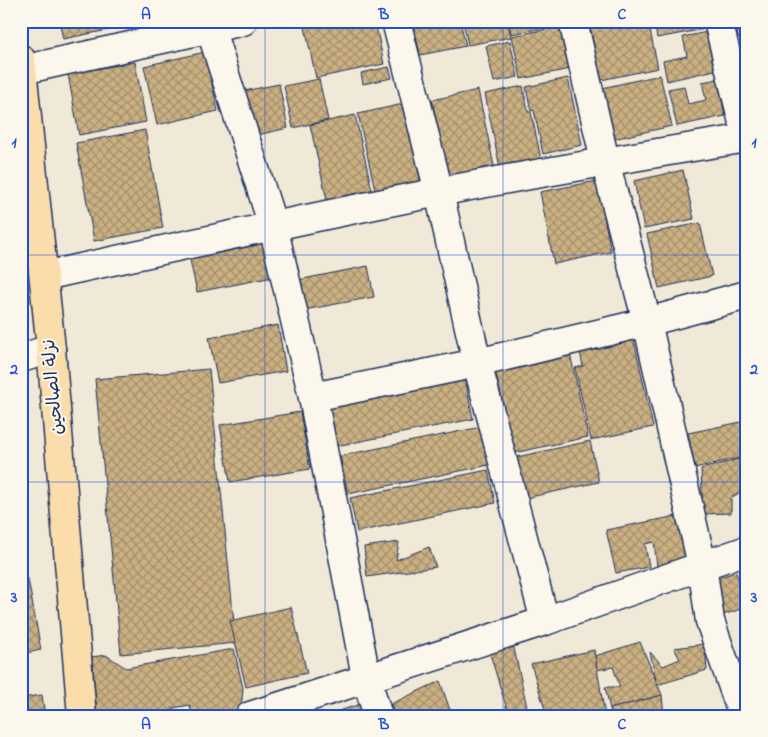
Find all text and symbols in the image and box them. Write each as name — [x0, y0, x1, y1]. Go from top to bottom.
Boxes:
text: A — [141, 3, 151, 27]
text: B — [378, 3, 390, 27]
text: C — [618, 3, 627, 27]
text: 1 — [11, 131, 17, 155]
text: 1 — [751, 131, 757, 155]
street label: نزلة الصالحين — [37, 338, 71, 436]
text: 2 — [9, 358, 18, 382]
text: 2 — [749, 358, 758, 382]
text: 3 — [10, 586, 18, 610]
text: 3 — [750, 586, 758, 610]
text: A — [141, 713, 151, 737]
text: B — [378, 713, 390, 737]
text: C — [618, 713, 627, 737]

